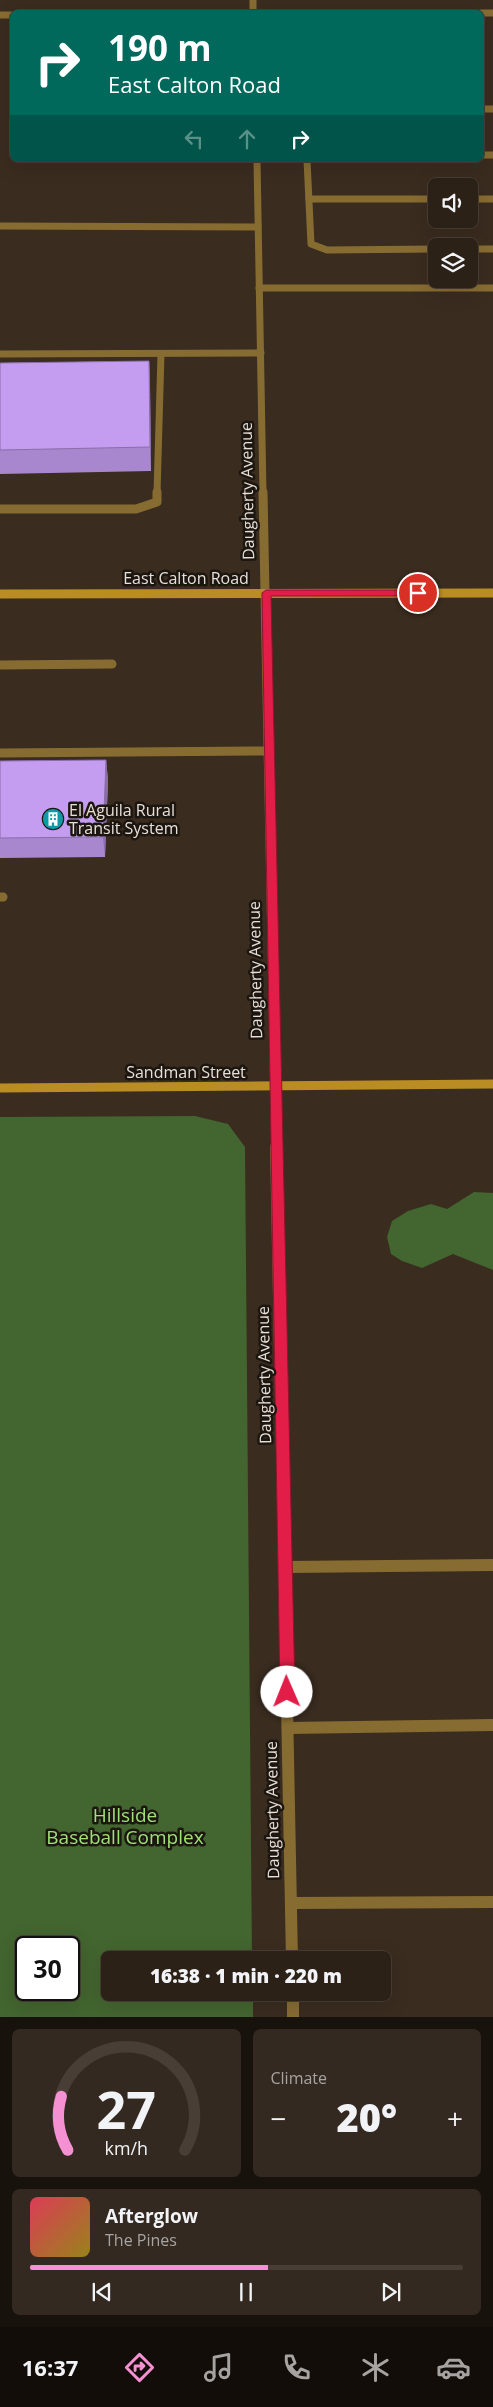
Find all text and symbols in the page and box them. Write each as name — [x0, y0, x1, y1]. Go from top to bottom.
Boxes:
text: 190 m — [108, 24, 212, 71]
icon: right — [25, 30, 90, 95]
text: East Calton Road — [108, 69, 281, 99]
icon: left — [180, 125, 208, 153]
icon: ahead — [233, 125, 261, 153]
icon: right — [286, 125, 314, 153]
map controls — [428, 178, 478, 288]
button: sound — [428, 178, 478, 228]
button: layers — [428, 238, 478, 288]
street label: Daugherty Avenue — [235, 422, 259, 560]
street label: East Calton Road — [123, 567, 249, 589]
pin — [397, 572, 439, 614]
icon: arrive — [404, 579, 432, 607]
place label: El Aguila Rural Transit System — [69, 799, 179, 839]
building icon: El Aguila Rural Transit System — [41, 807, 65, 831]
street label: Daugherty Avenue — [243, 901, 267, 1039]
street label: Sandman Street — [126, 1061, 246, 1083]
street label: Daugherty Avenue — [252, 1306, 276, 1444]
position arrow — [260, 1665, 312, 1717]
street label: Daugherty Avenue — [260, 1741, 284, 1879]
park label: Hillside Baseball Complex — [46, 1802, 204, 1850]
speed limit sign: 30 — [15, 1936, 80, 2001]
text: 16:38 · 1 min · 220 m — [150, 1963, 342, 1989]
text: Climate — [271, 2067, 327, 2089]
text: 27 — [97, 2073, 156, 2144]
text: 20° — [336, 2091, 397, 2143]
text: − — [271, 2099, 287, 2137]
text: + — [447, 2099, 463, 2137]
text: km/h — [105, 2136, 148, 2160]
text: Afterglow — [105, 2203, 198, 2229]
text: The Pines — [105, 2229, 177, 2251]
icon: previous — [88, 2278, 116, 2306]
icon: pause — [232, 2278, 260, 2306]
icon: next — [377, 2278, 405, 2306]
icon: directions — [122, 2350, 157, 2385]
icon: music — [201, 2350, 236, 2385]
icon: phone — [279, 2350, 314, 2385]
icon: climate — [358, 2350, 393, 2385]
icon: car — [436, 2350, 471, 2385]
text: 16:37 — [22, 2352, 78, 2382]

